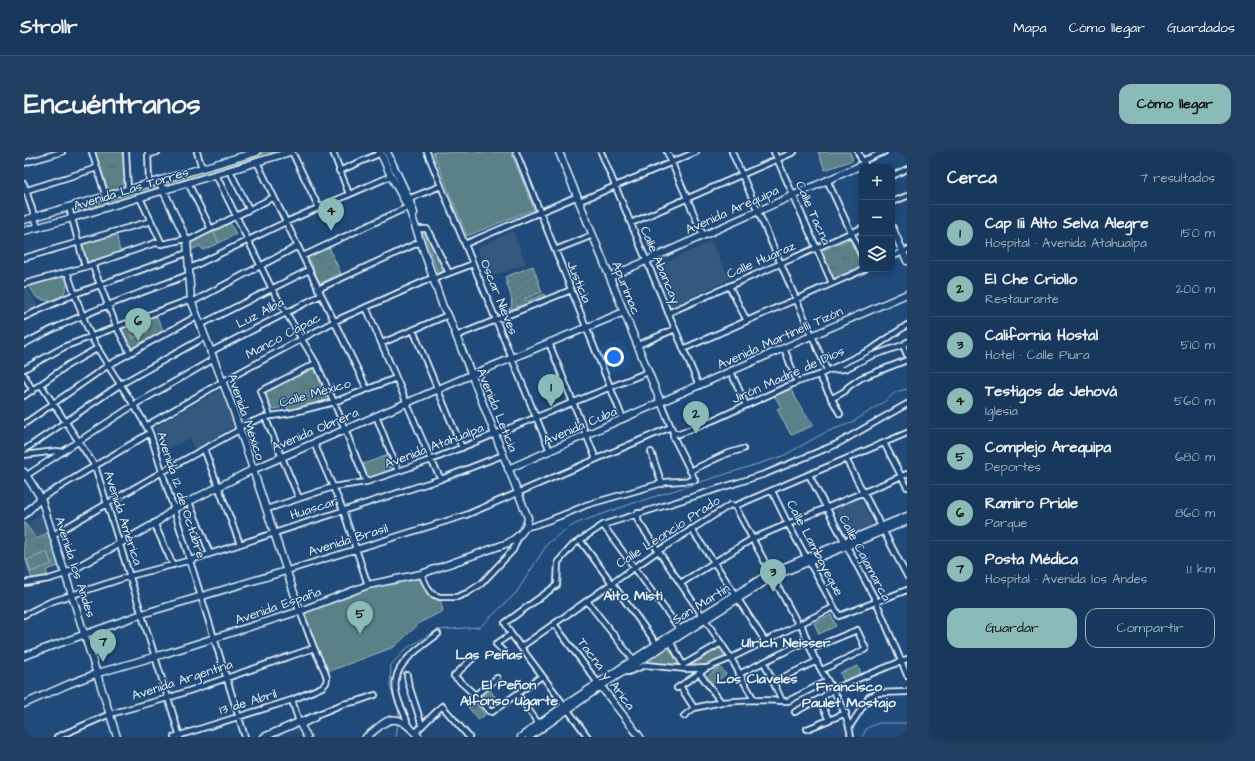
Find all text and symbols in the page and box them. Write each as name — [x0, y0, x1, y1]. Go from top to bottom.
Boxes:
text: Strollr — [20, 14, 78, 41]
text: Mapa — [1013, 18, 1047, 38]
text: Cómo llegar — [1069, 18, 1145, 38]
text: Guardados — [1167, 18, 1235, 38]
button: Cómo llegar — [1119, 84, 1231, 124]
text: Encuéntranos — [24, 85, 200, 124]
street label: Avenida Las Torres — [71, 163, 191, 215]
map controls — [859, 164, 895, 272]
button: + — [859, 164, 895, 200]
text: Cerca — [947, 166, 997, 190]
text: 7 resultados — [1140, 169, 1215, 187]
street label: Calle Tacna — [791, 178, 835, 248]
street label: Avenida Arequipa — [682, 181, 782, 239]
pin: 4 — [318, 198, 344, 231]
button: − — [859, 200, 895, 236]
text: Cap Iii Alto Selva Alegre — [985, 213, 1149, 234]
street label: Calle Abancay — [635, 223, 684, 307]
text: 1 — [959, 224, 961, 242]
text: 150 m — [1181, 224, 1215, 242]
text: Hospital · Avenida Atahualpa — [985, 234, 1147, 252]
button: layers — [859, 236, 895, 272]
street label: Calle Huaraz — [724, 237, 799, 283]
street label: Oscar Nieves — [476, 257, 522, 338]
street label: Justicia — [562, 258, 596, 306]
street label: Apurímac — [607, 259, 645, 317]
text: El Che Criollo — [985, 269, 1077, 290]
text: 2 — [956, 280, 964, 298]
text: 200 m — [1176, 280, 1215, 298]
text: Restaurante — [985, 290, 1059, 308]
street label: Luz Alba — [233, 293, 287, 333]
street label: Avenida Martinelli Tizón — [714, 302, 846, 374]
pin: 6 — [125, 308, 151, 341]
street label: Manco Cápac — [242, 309, 324, 363]
text: California Hostal — [985, 325, 1098, 346]
text: 3 — [957, 336, 963, 354]
text: 510 m — [1181, 336, 1215, 354]
street label: Jirón Madre de Dios — [729, 342, 848, 408]
text: Hotel · Calle Piura — [985, 346, 1090, 364]
your location — [604, 347, 624, 367]
street label: Avenida Leticia — [472, 365, 522, 455]
street label: Avenida México — [223, 371, 269, 463]
street label: Calle México — [277, 374, 353, 412]
pin: 1 — [538, 374, 564, 407]
text: Testigos de Jehová — [985, 381, 1117, 402]
text: 4 — [956, 392, 964, 410]
text: 560 m — [1174, 392, 1215, 410]
pin: 2 — [683, 401, 709, 434]
street label: Avenida Cuba — [540, 402, 620, 450]
text: Iglesia — [985, 402, 1018, 420]
street label: Avenida Obrera — [269, 403, 362, 456]
street label: Avenida Atahualpa — [382, 419, 486, 473]
street label: Avenida 12 de Octubre — [152, 429, 210, 561]
text: Complejo Arequipa — [985, 437, 1111, 458]
text: 5 — [955, 448, 965, 466]
text: 680 m — [1175, 448, 1215, 466]
text: Deportes — [985, 458, 1041, 476]
street label: Avenida América — [99, 468, 147, 568]
street label: Calle Leoncio Prado — [612, 491, 724, 572]
street label: Huascar — [288, 492, 340, 524]
text: Ramiro Priale — [985, 493, 1078, 514]
street label: Calle Lambayeque — [781, 497, 848, 600]
text: 6 — [956, 504, 964, 522]
text: 860 m — [1175, 504, 1215, 522]
street label: Calle Cajamarca — [835, 512, 896, 605]
street label: Avenida los Andes — [50, 514, 100, 620]
text: Parque — [985, 514, 1027, 532]
street label: Avenida Brasil — [306, 519, 390, 561]
text: Posta Médica — [985, 549, 1078, 570]
pin: 3 — [760, 559, 786, 592]
text: 7 — [956, 560, 964, 578]
text: 1.1 km — [1187, 560, 1215, 578]
text: Hospital · Avenida los Andes — [985, 570, 1147, 588]
street label: San Martín — [669, 579, 734, 629]
street label: Avenida España — [232, 583, 324, 629]
district label: Alto Misti — [604, 586, 663, 606]
pin: 5 — [347, 601, 373, 634]
button: Guardar — [947, 608, 1077, 648]
button: Compartir — [1085, 608, 1215, 648]
pin: 7 — [90, 629, 116, 662]
district label: Ulrich Neisser — [741, 633, 831, 653]
street label: Tacna y Arica — [572, 634, 639, 715]
district label: Las Peñas — [455, 645, 523, 665]
street label: Avenida Argentina — [129, 655, 235, 706]
district label: Los Claveles — [716, 669, 798, 689]
district label: El Peñon Alfonso Ugarte — [460, 675, 558, 712]
district label: Francisco Paulet Mostajo — [802, 677, 896, 713]
street label: 13 de Abril — [217, 685, 279, 719]

